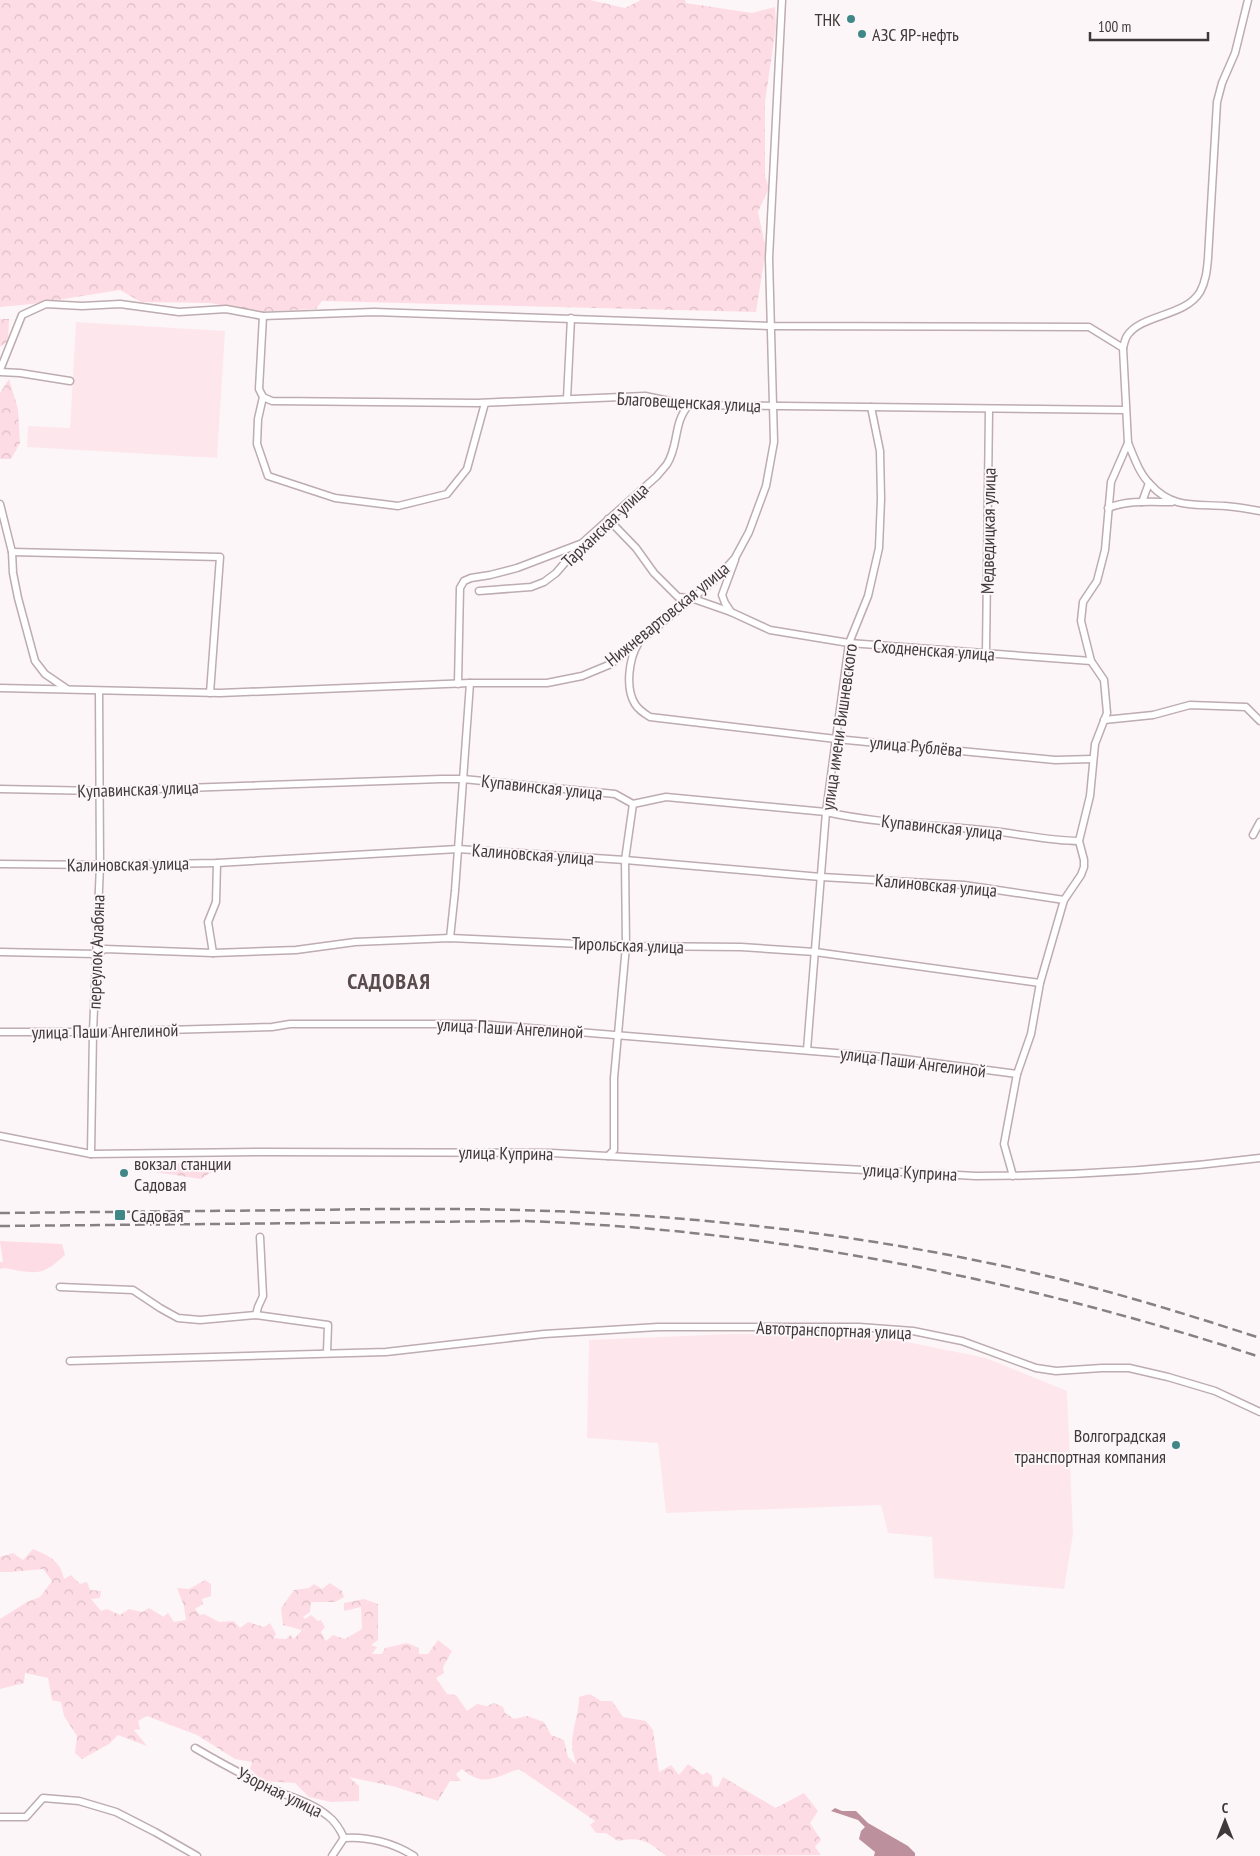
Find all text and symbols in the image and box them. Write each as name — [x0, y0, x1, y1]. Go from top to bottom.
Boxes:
place label: ТНК — [814, 8, 841, 31]
scale bar — [1090, 10, 1208, 42]
marker: ТНК — [845, 13, 857, 25]
text: 100 m — [1098, 17, 1131, 36]
place label: АЗС ЯР-нефть — [872, 23, 959, 46]
marker: АЗС ЯР-нефть — [856, 28, 868, 40]
street label: Благовещенская улица — [616, 387, 762, 417]
street label: Медведицкая улица — [975, 468, 1001, 594]
street label: Тарханская улица — [557, 478, 653, 572]
street label: Нижневартовская улица — [600, 557, 734, 671]
street label: Сходненская улица — [872, 634, 996, 666]
street label: улица имени Вишневского — [816, 642, 862, 812]
street label: улица Рублёва — [869, 731, 963, 761]
street label: Купавинская улица — [480, 769, 604, 805]
street label: Купавинская улица — [77, 775, 199, 803]
street label: Купавинская улица — [880, 809, 1004, 845]
street label: Калиновская улица — [471, 838, 595, 870]
street label: Калиновская улица — [67, 851, 189, 877]
street label: Калиновская улица — [874, 868, 998, 902]
street label: переулок Алабяна — [83, 894, 109, 1010]
street label: Тирольская улица — [572, 932, 684, 958]
district label: САДОВАЯ — [347, 967, 431, 995]
street label: улица Паши Ангелиной — [436, 1013, 584, 1043]
street label: улица Паши Ангелиной — [31, 1018, 179, 1044]
street label: улица Паши Ангелиной — [839, 1042, 987, 1082]
street label: улица Куприна — [458, 1141, 554, 1165]
place label: вокзал станции Садовая — [134, 1152, 231, 1196]
street label: улица Куприна — [862, 1158, 958, 1186]
marker: вокзал станции Садовая — [118, 1167, 130, 1179]
place label: Садовая — [131, 1204, 184, 1227]
marker: Садовая — [113, 1208, 127, 1222]
street label: Автотранспортная улица — [756, 1316, 912, 1344]
place label: Волгоградская транспортная компания — [1015, 1424, 1166, 1468]
marker: Волгоградская транспортная компания — [1170, 1439, 1182, 1451]
street label: Узорная улица — [234, 1762, 326, 1822]
north arrow — [1200, 1796, 1250, 1846]
text: С — [1222, 1799, 1229, 1817]

